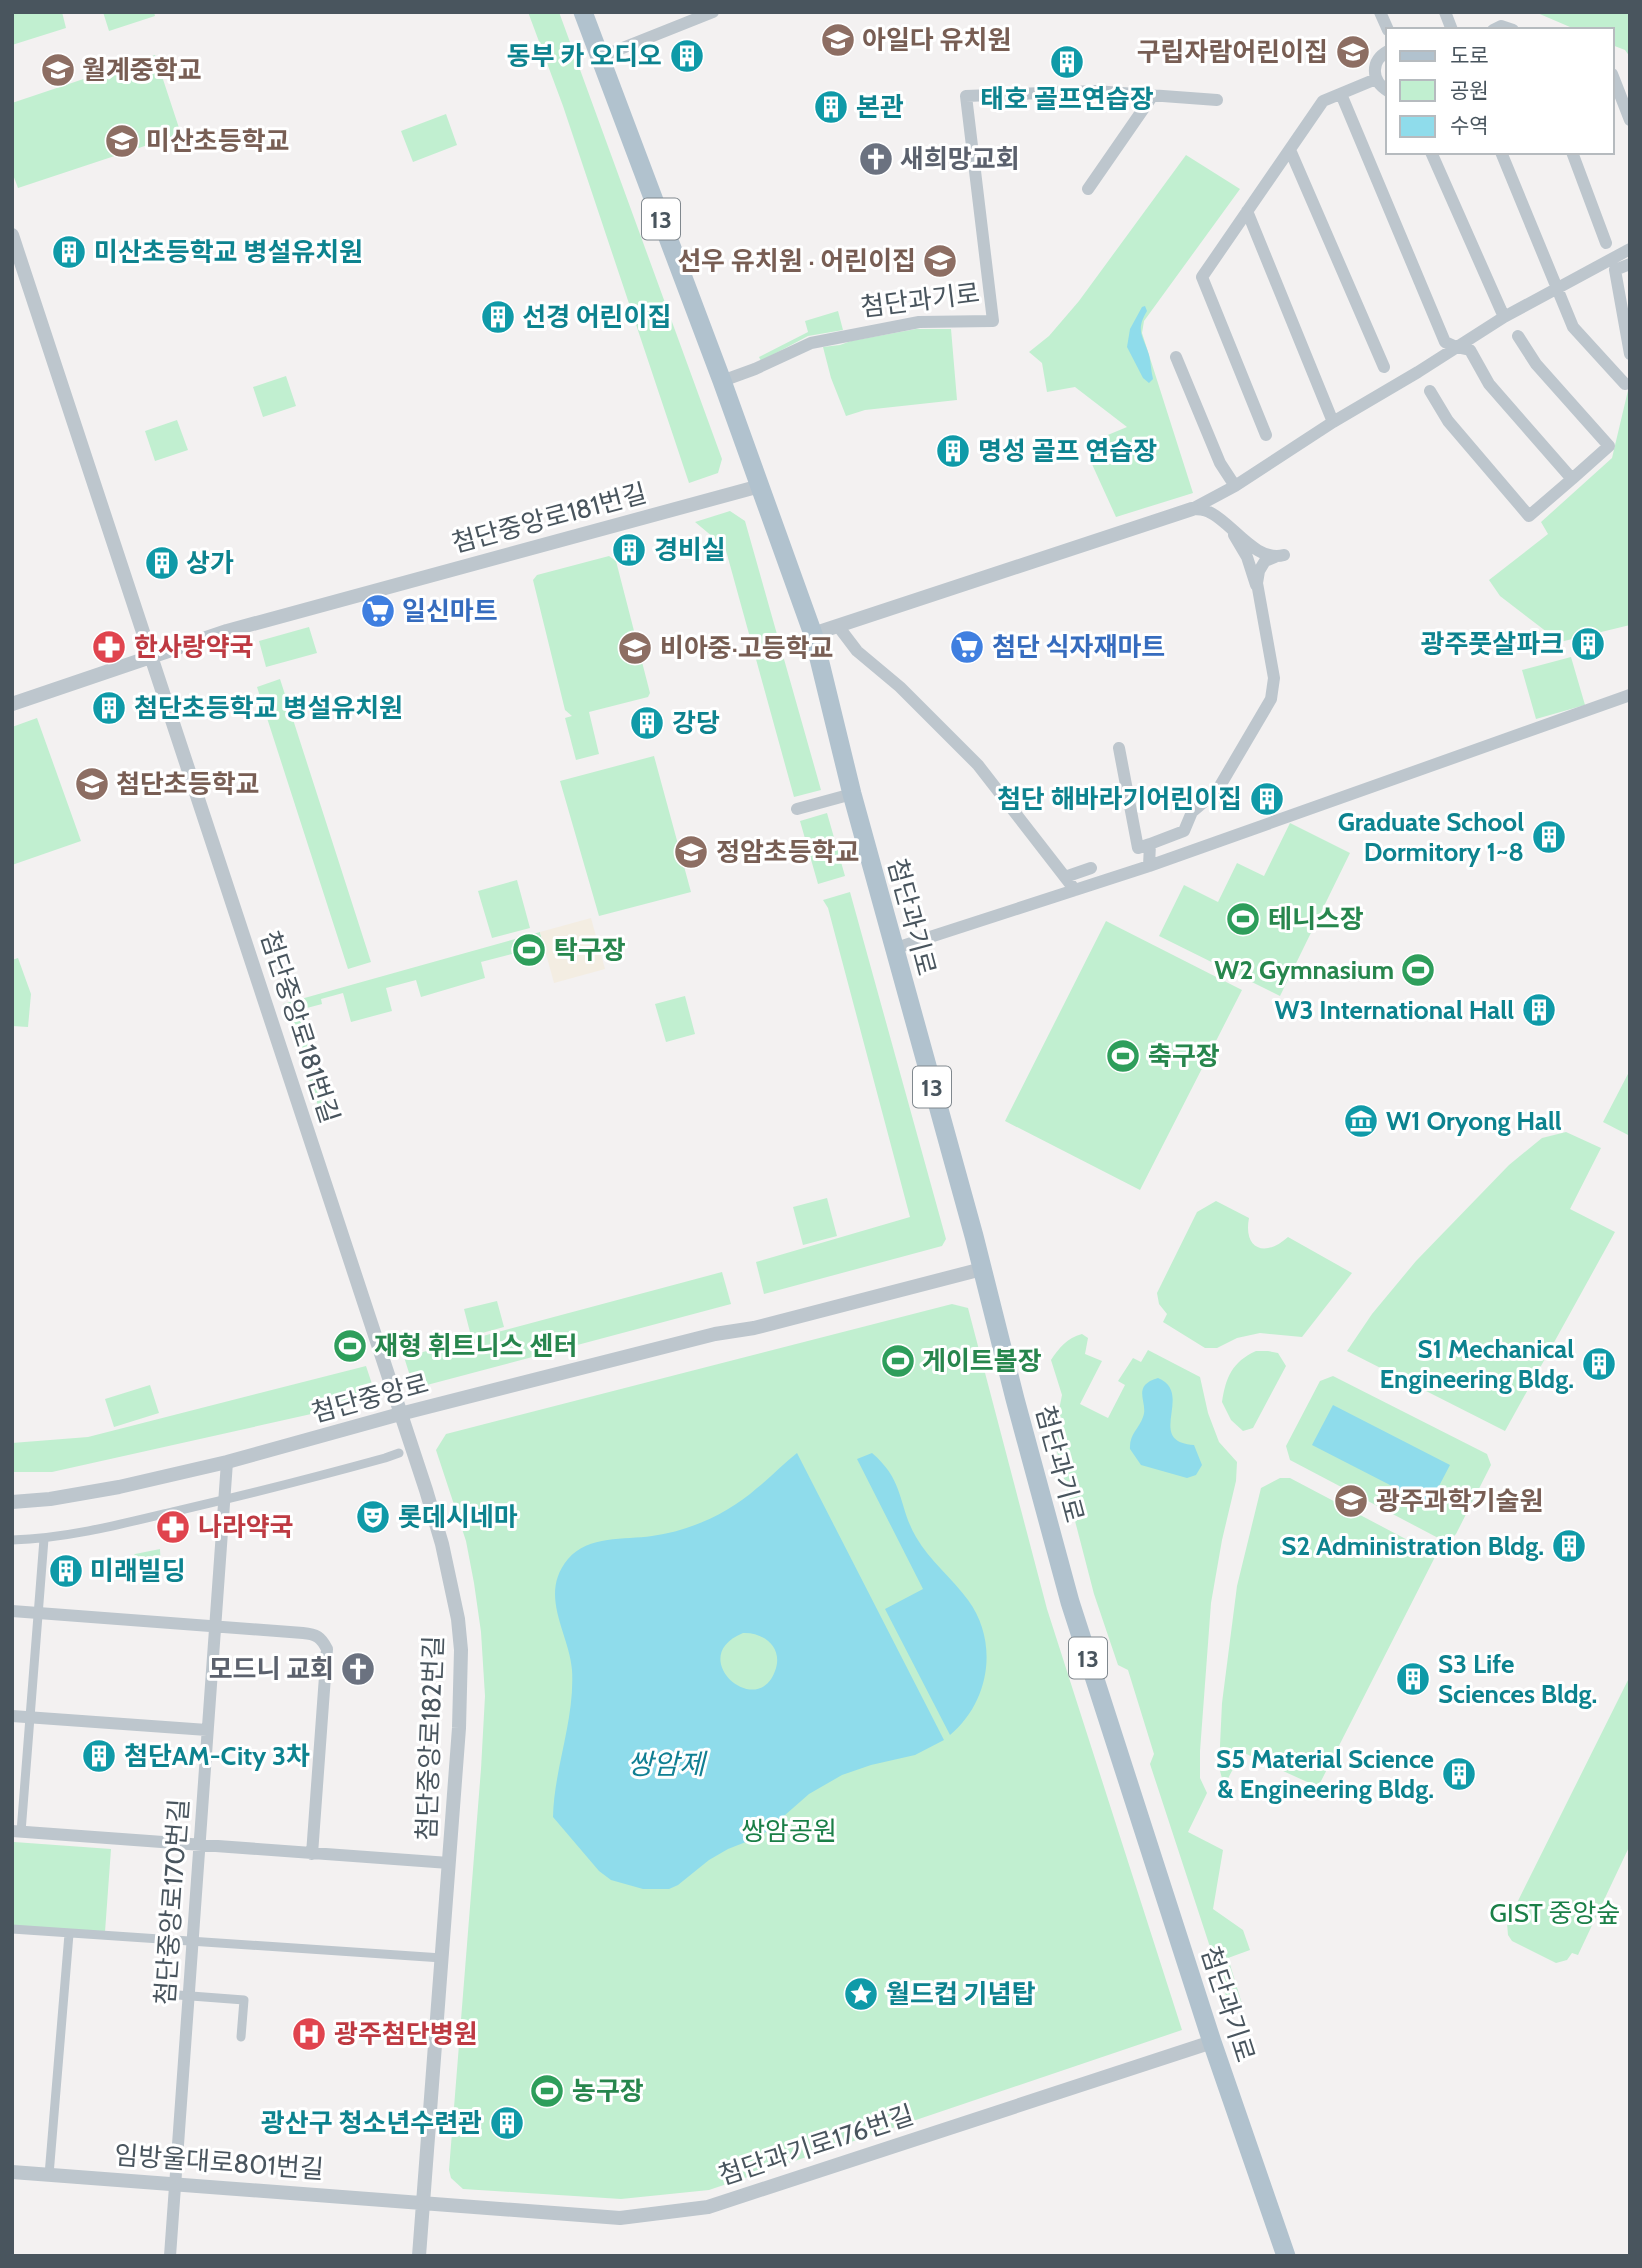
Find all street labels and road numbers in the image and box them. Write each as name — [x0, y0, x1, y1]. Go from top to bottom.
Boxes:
road number: 13 — [642, 198, 680, 240]
street label: 첨단과기로 — [859, 277, 981, 323]
street label: 첨단중앙로181번길 — [448, 477, 650, 559]
street label: 첨단과기로 — [881, 855, 943, 979]
street label: 첨단중앙로181번길 — [254, 927, 346, 1127]
road number: 13 — [913, 1066, 951, 1107]
street label: 첨단중앙로 — [308, 1367, 432, 1429]
street label: 첨단과기로 — [1029, 1402, 1091, 1526]
street label: 첨단중앙로182번길 — [410, 1635, 450, 1841]
road number: 13 — [1069, 1638, 1107, 1678]
street label: 첨단중앙로170번길 — [149, 1798, 195, 2006]
street label: 첨단과기로 — [1194, 1942, 1262, 2066]
street label: 첨단과기로176번길 — [714, 2098, 918, 2192]
street label: 임방울대로801번길 — [113, 2139, 325, 2185]

